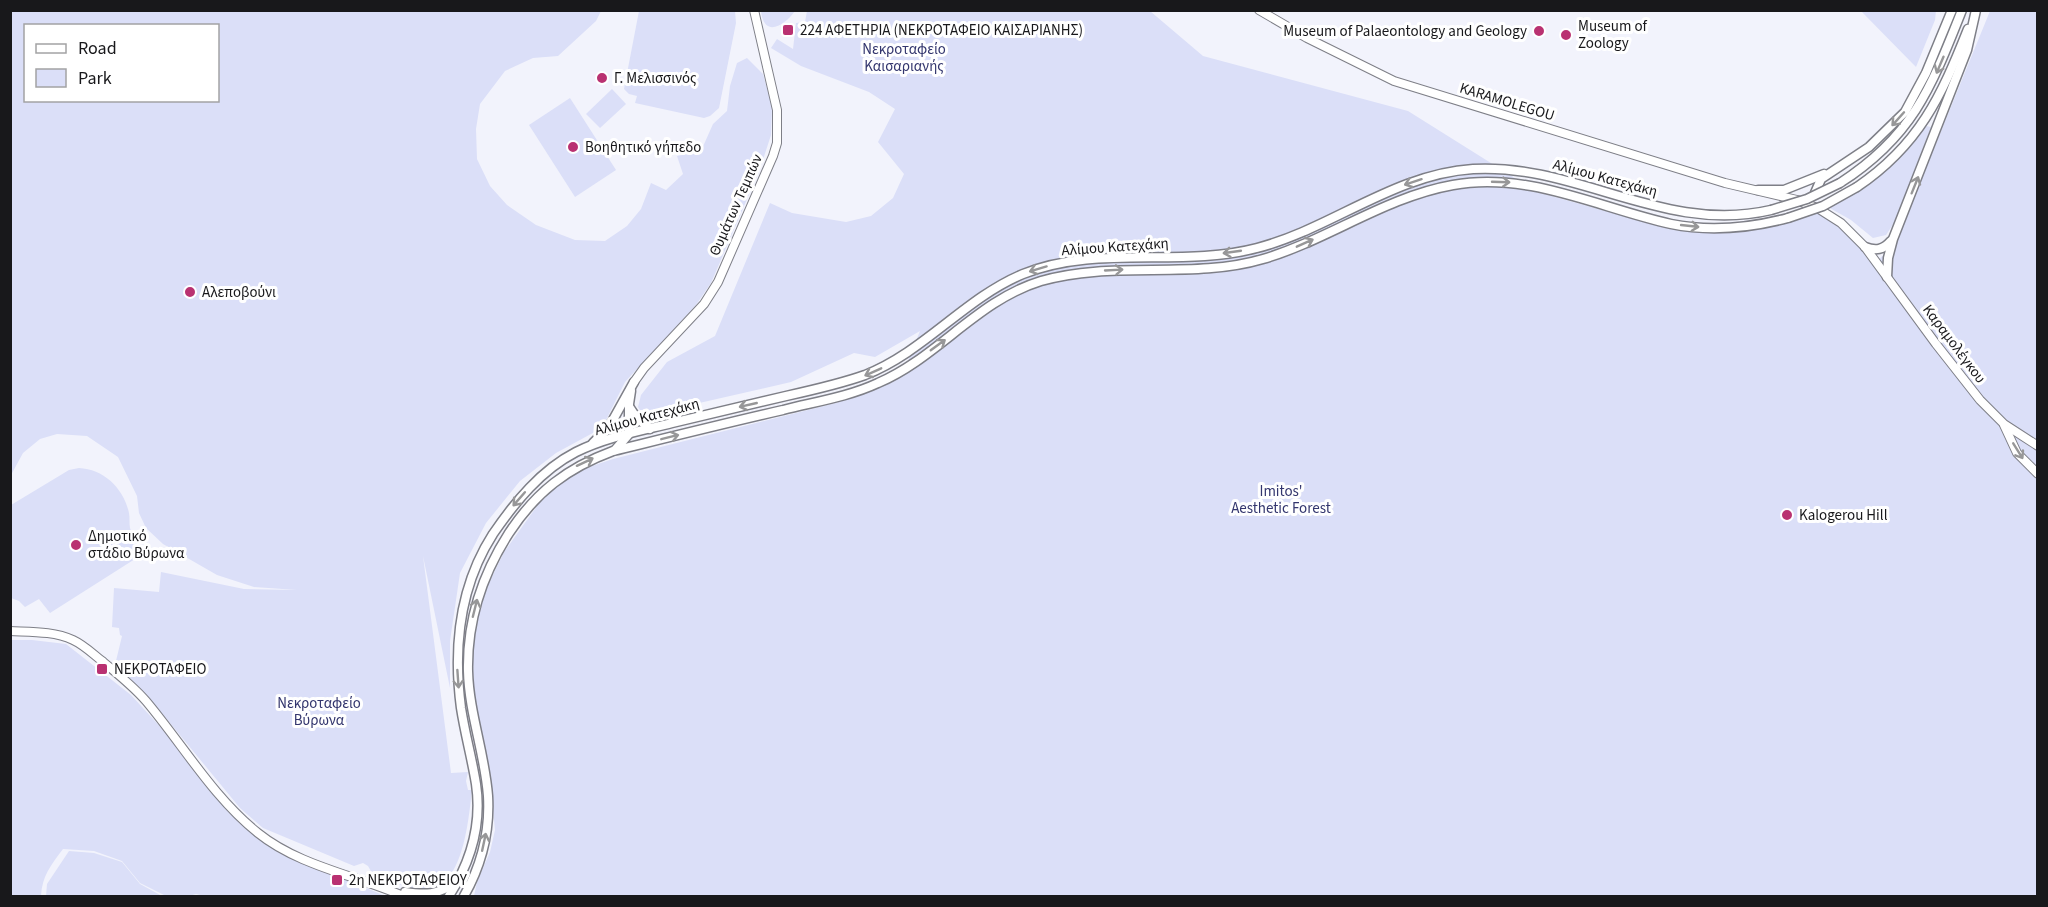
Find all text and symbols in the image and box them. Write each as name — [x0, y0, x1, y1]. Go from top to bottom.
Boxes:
place label: Museum of Zoology — [1578, 16, 1647, 54]
place label: 224 ΑΦΕΤΗΡΙΑ (ΝΕΚΡΟΤΑΦΕΙΟ ΚΑΙΣΑΡΙΑΝΗΣ) — [800, 20, 1083, 41]
place label: Museum of Palaeontology and Geology — [1283, 21, 1527, 42]
marker: 224 ΑΦΕΤΗΡΙΑ (ΝΕΚΡΟΤΑΦΕΙΟ ΚΑΙΣΑΡΙΑΝΗΣ) — [781, 23, 795, 37]
legend — [24, 24, 219, 102]
marker: Museum of Palaeontology and Geology — [1532, 24, 1546, 38]
marker: Museum of Zoology — [1559, 28, 1573, 42]
text: Road — [78, 36, 117, 61]
park label: Νεκροταφείο Καισαριανής — [862, 39, 946, 77]
one-way arrow — [1934, 55, 1945, 73]
text: Park — [78, 66, 112, 91]
place label: Γ. Μελισσινός — [614, 68, 697, 89]
marker: Γ. Μελισσινός — [595, 71, 609, 85]
street label: KARAMOLEGOU — [1457, 78, 1557, 126]
one-way arrow — [1891, 111, 1905, 126]
place label: Βοηθητικό γήπεδο — [585, 137, 701, 158]
marker: Βοηθητικό γήπεδο — [566, 140, 580, 154]
street label: Θυμάτων Τεμπών — [704, 151, 768, 259]
street label: Αλίμου Κατεχάκη — [1550, 154, 1660, 202]
one-way arrow — [1490, 176, 1510, 187]
one-way arrow — [1910, 176, 1921, 194]
one-way arrow — [1404, 177, 1423, 188]
one-way arrow — [1680, 221, 1700, 232]
street label: Αλίμου Κατεχάκη — [1061, 233, 1169, 261]
one-way arrow — [1295, 237, 1313, 248]
one-way arrow — [1222, 247, 1242, 258]
one-way arrow — [1029, 264, 1048, 275]
one-way arrow — [1103, 265, 1123, 276]
place label: Αλεποβούνι — [202, 282, 276, 303]
marker: Αλεποβούνι — [183, 285, 197, 299]
street label: Καραμολέγκου — [1917, 300, 1991, 388]
one-way arrow — [930, 339, 946, 351]
one-way arrow — [865, 366, 883, 378]
street label: Αλίμου Κατεχάκη — [592, 393, 702, 441]
one-way arrow — [739, 400, 758, 412]
one-way arrow — [660, 431, 679, 443]
one-way arrow — [2012, 442, 2024, 459]
one-way arrow — [576, 456, 594, 468]
park label: Imitos' Aesthetic Forest — [1231, 481, 1331, 519]
one-way arrow — [512, 491, 526, 506]
place label: Kalogerou Hill — [1799, 505, 1888, 526]
marker: Kalogerou Hill — [1780, 508, 1794, 522]
place label: Δημοτικό στάδιο Βύρωνα — [88, 526, 185, 564]
marker: Δημοτικό στάδιο Βύρωνα — [69, 538, 83, 552]
one-way arrow — [470, 598, 482, 617]
place label: ΝΕΚΡΟΤΑΦΕΙΟ — [114, 659, 207, 680]
marker: ΝΕΚΡΟΤΑΦΕΙΟ — [95, 662, 109, 676]
one-way arrow — [453, 668, 464, 688]
park label: Νεκροταφείο Βύρωνα — [277, 693, 361, 731]
one-way arrow — [479, 833, 490, 852]
place label: 2η ΝΕΚΡΟΤΑΦΕΙΟΥ — [349, 870, 468, 891]
marker: 2η ΝΕΚΡΟΤΑΦΕΙΟΥ — [330, 873, 344, 887]

